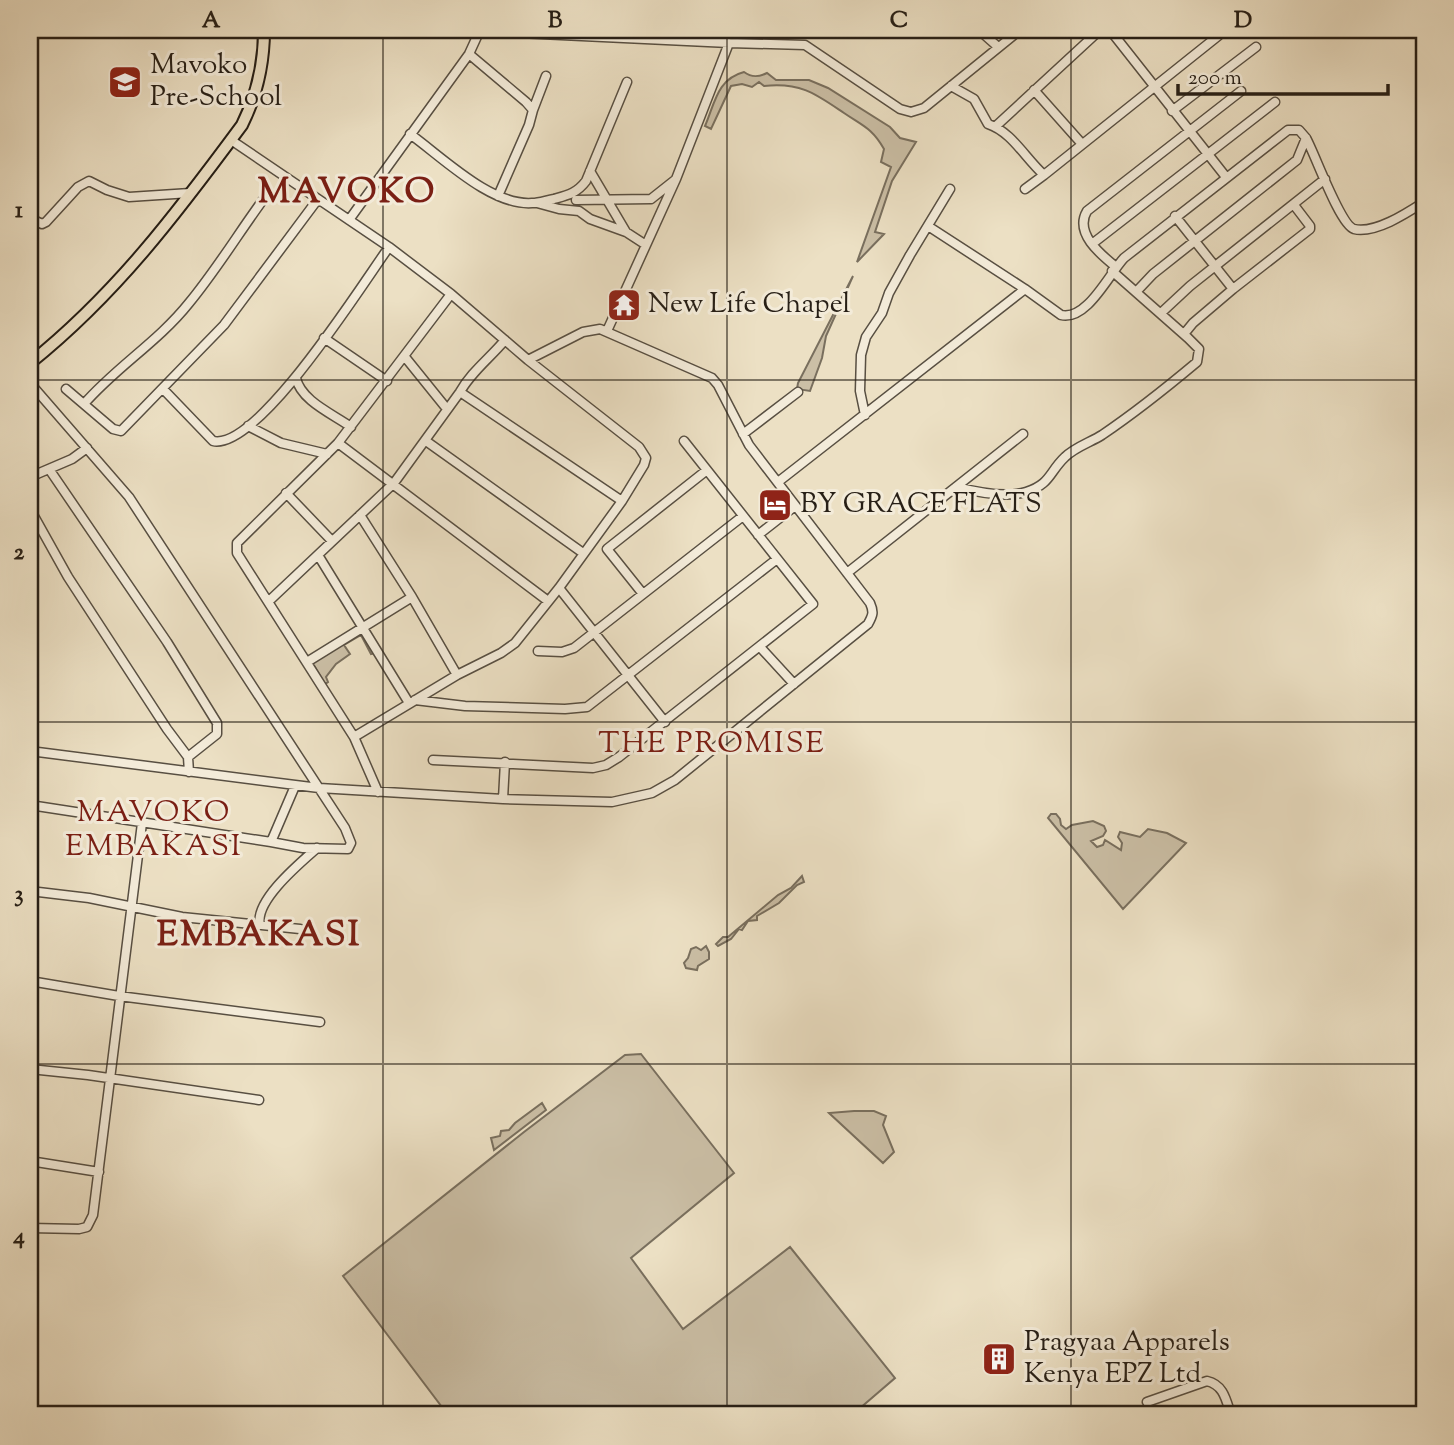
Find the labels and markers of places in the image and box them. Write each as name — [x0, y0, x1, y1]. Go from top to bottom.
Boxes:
place label: Mavoko Pre-School — [150, 46, 282, 118]
school or university icon: Mavoko Pre-School — [106, 63, 144, 101]
place label: New Life Chapel — [648, 285, 851, 325]
temple icon: New Life Chapel — [605, 286, 643, 324]
place label: BY GRACE FLATS — [800, 485, 1042, 525]
hotel icon: BY GRACE FLATS — [756, 486, 794, 524]
place label: Pragyaa Apparels Kenya EPZ Ltd — [1024, 1323, 1230, 1395]
building icon: Pragyaa Apparels Kenya EPZ Ltd — [980, 1340, 1018, 1378]

